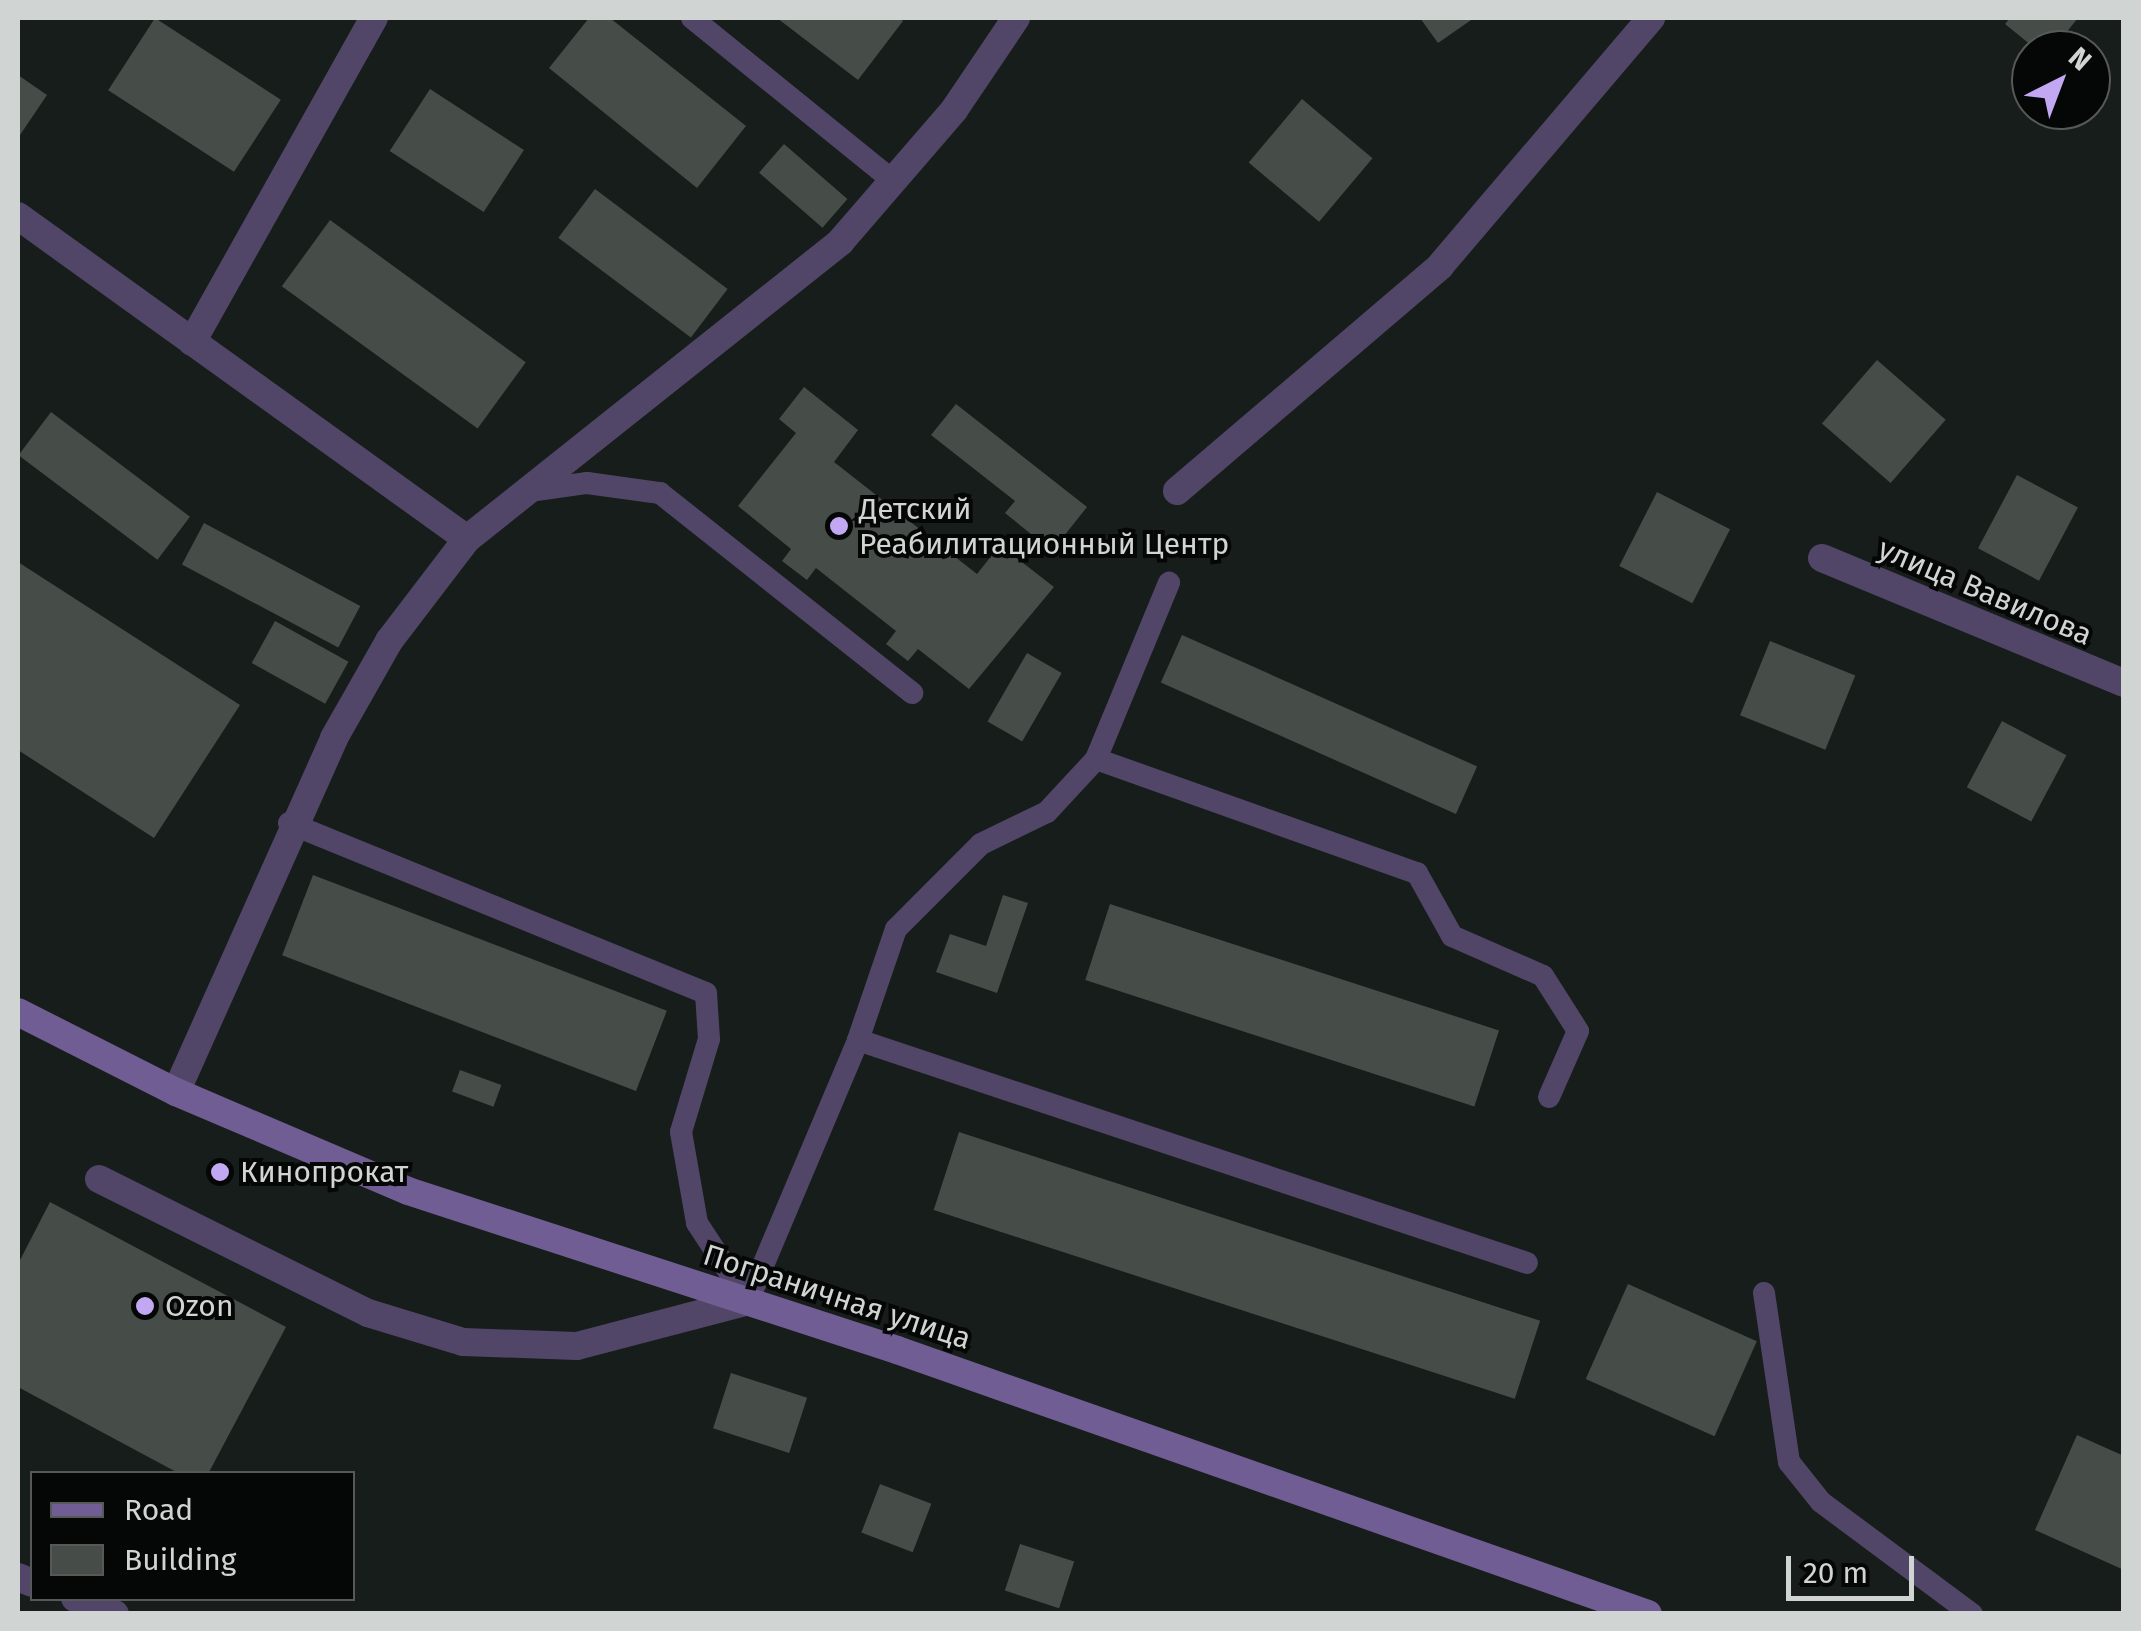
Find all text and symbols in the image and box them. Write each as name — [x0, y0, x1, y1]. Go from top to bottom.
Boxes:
north arrow — [2011, 30, 2111, 130]
text: N — [2062, 40, 2098, 77]
place label: Детский Реабилитационный Центр — [859, 491, 1229, 562]
marker: Детский Реабилитационный Центр — [828, 515, 850, 537]
street label: улица Вавилова — [1873, 531, 2097, 653]
place label: Кинопрокат — [240, 1154, 408, 1190]
marker: Кинопрокат — [209, 1161, 231, 1183]
street label: Пограничная улица — [699, 1237, 975, 1357]
place label: Ozon — [165, 1288, 233, 1324]
marker: Ozon — [134, 1295, 156, 1317]
legend — [30, 1471, 355, 1601]
text: Road — [124, 1492, 193, 1528]
scale bar — [1791, 1536, 1918, 1598]
text: Building — [124, 1542, 236, 1578]
text: 20 m — [1803, 1555, 1868, 1591]

